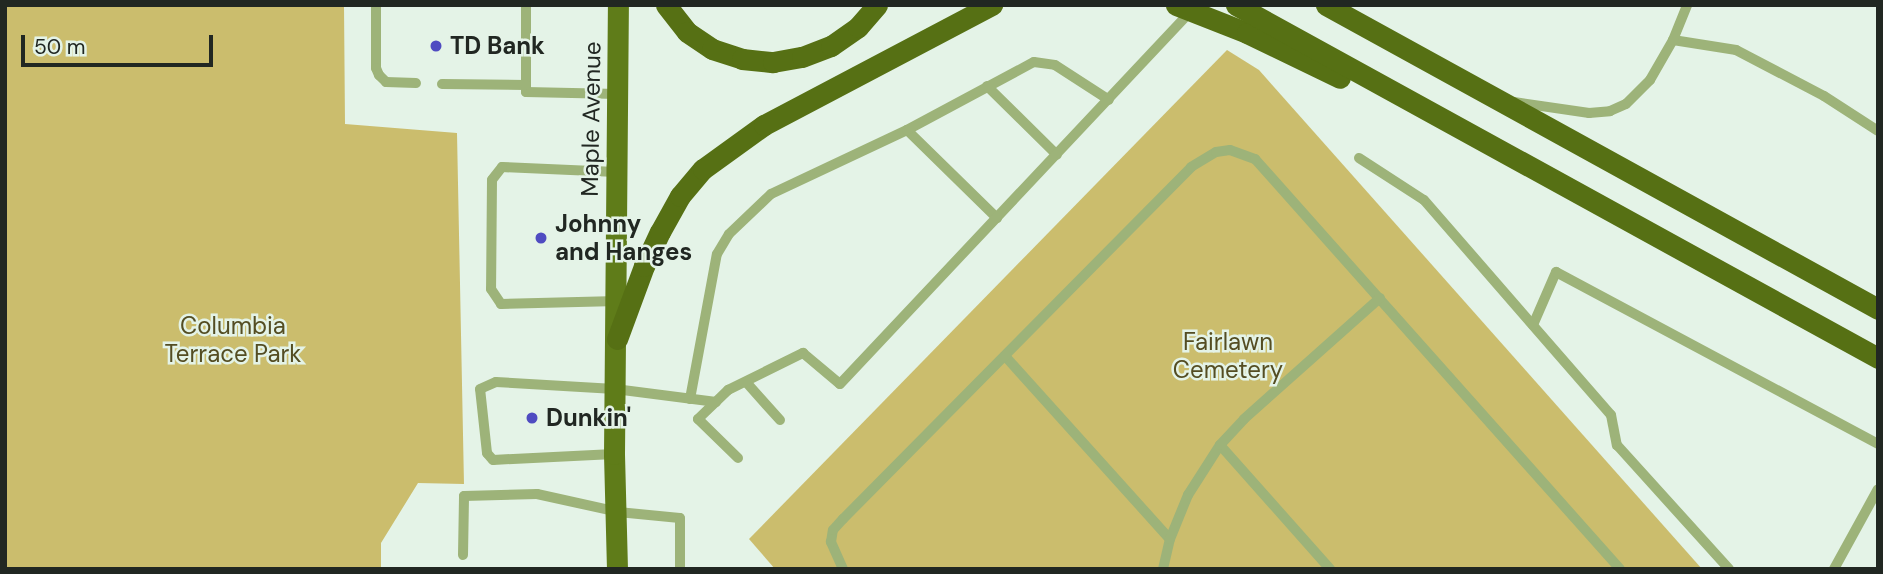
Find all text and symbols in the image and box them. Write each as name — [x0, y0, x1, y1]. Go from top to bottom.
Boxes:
scale bar — [24, 21, 217, 65]
place label: TD Bank — [450, 32, 545, 60]
text: 50 m — [34, 33, 85, 61]
marker: TD Bank — [428, 38, 444, 54]
street label: Maple Avenue — [575, 41, 607, 197]
place label: Johnny and Hanges — [555, 210, 692, 266]
marker: Johnny and Hanges — [533, 230, 549, 246]
park label: Columbia Terrace Park — [165, 312, 301, 368]
park label: Fairlawn Cemetery — [1173, 328, 1283, 384]
place label: Dunkin' — [546, 404, 631, 432]
marker: Dunkin' — [524, 410, 540, 426]

